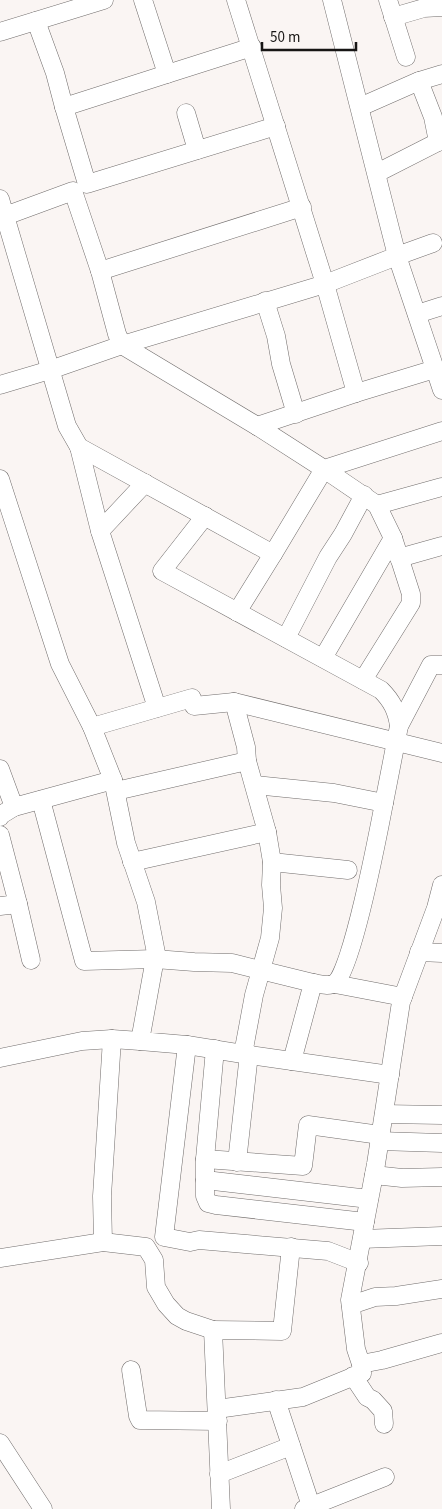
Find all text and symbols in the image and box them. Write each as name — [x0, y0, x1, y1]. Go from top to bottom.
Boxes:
scale bar — [262, 20, 356, 52]
text: 50 m — [270, 27, 300, 48]

